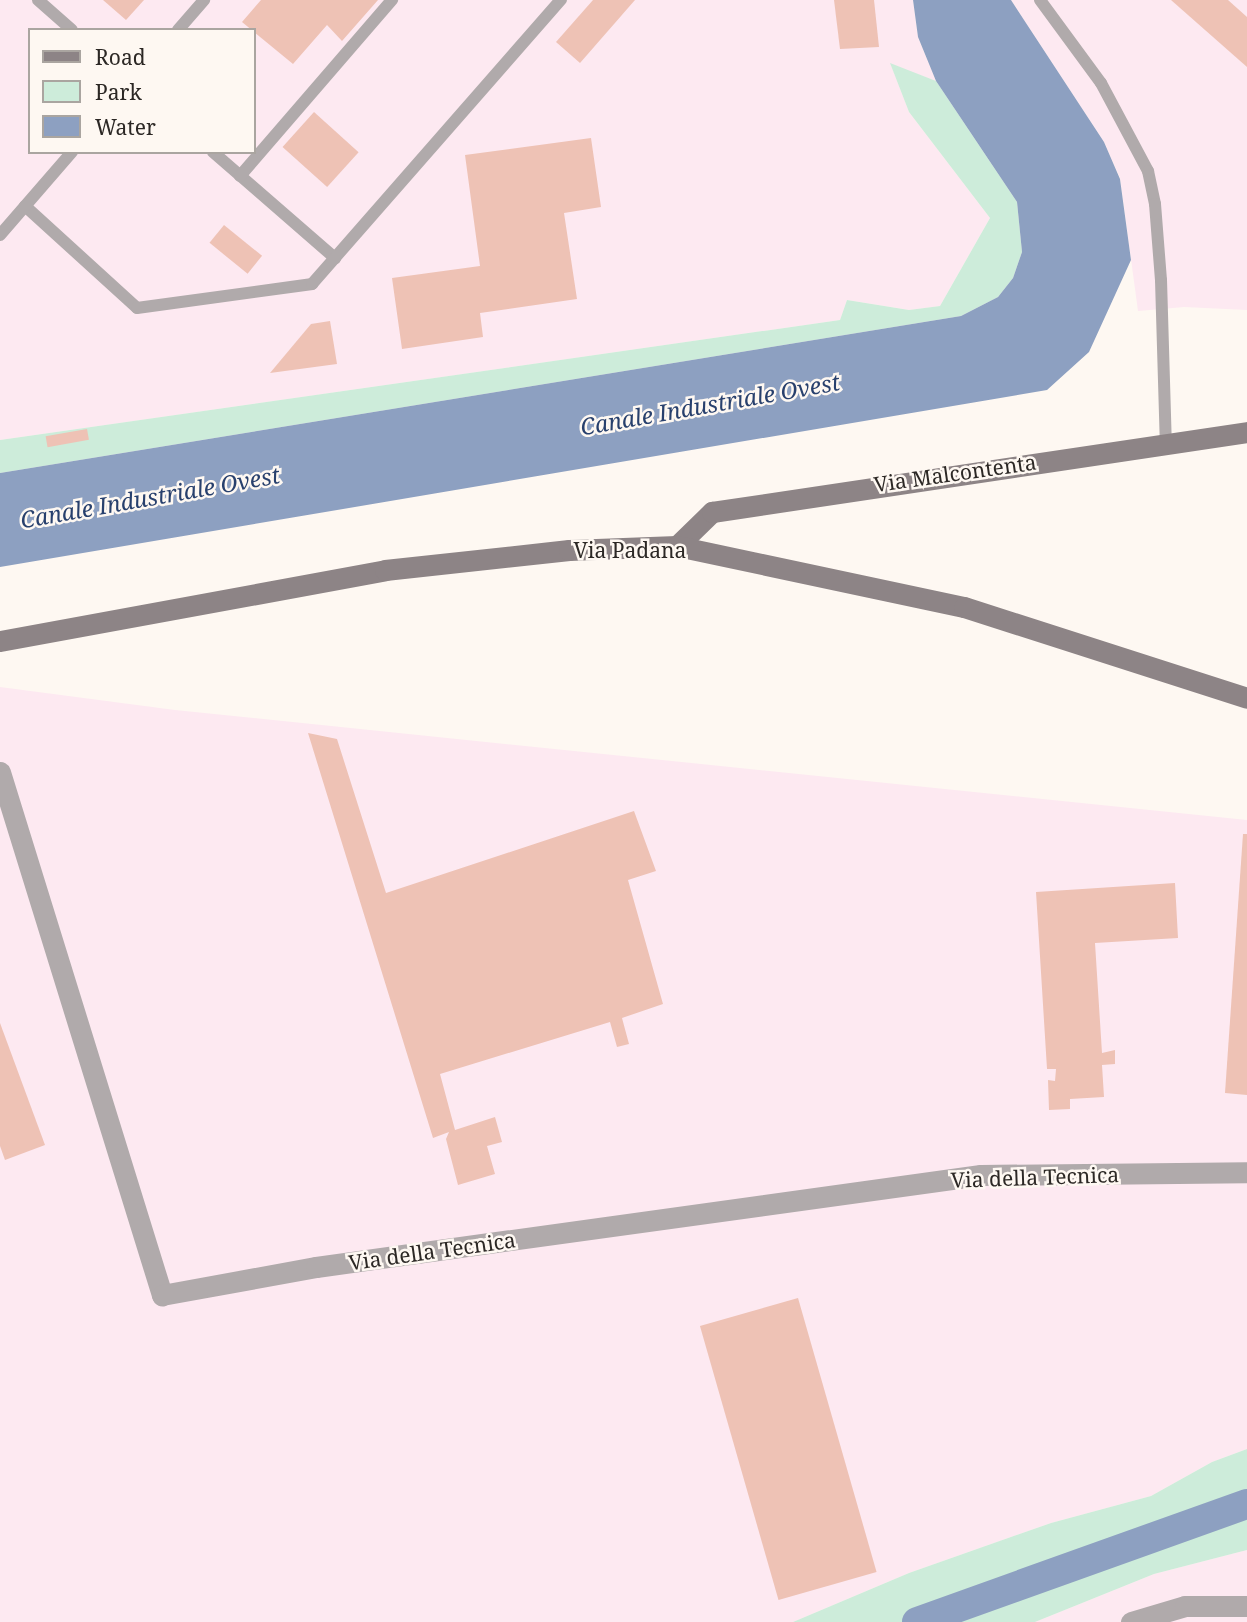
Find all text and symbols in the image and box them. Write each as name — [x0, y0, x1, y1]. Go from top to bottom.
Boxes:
legend — [28, 28, 256, 154]
text: Road — [95, 43, 146, 71]
text: Park — [95, 78, 142, 106]
text: Water — [95, 113, 156, 141]
water label: Canale Industriale Ovest — [578, 368, 842, 440]
street label: Via Malcontenta — [872, 449, 1038, 497]
water label: Canale Industriale Ovest — [18, 461, 282, 533]
street label: Via Padana — [574, 537, 686, 563]
street label: Via della Tecnica — [950, 1161, 1120, 1193]
street label: Via della Tecnica — [347, 1227, 517, 1275]

